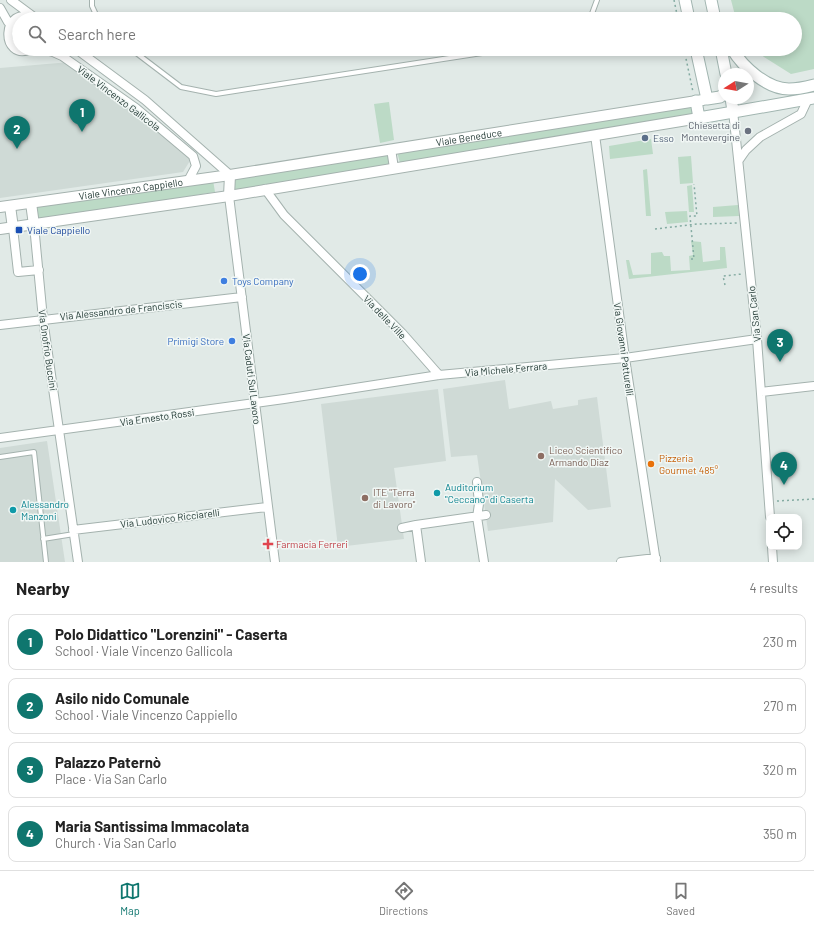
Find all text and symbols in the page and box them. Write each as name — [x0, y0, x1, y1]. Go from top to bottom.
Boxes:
search box — [12, 12, 802, 56]
icon: search — [26, 23, 48, 45]
text: Search here — [58, 25, 136, 43]
street label: Viale Vincenzo Gallicola — [75, 63, 163, 133]
north arrow — [718, 68, 754, 104]
pin: 1 — [69, 99, 95, 132]
pin: 2 — [4, 116, 30, 149]
place label: Chiesetta di Montevergine — [681, 119, 740, 143]
street label: Viale Beneduce — [435, 126, 503, 148]
marker: Chiesetta di Montevergine — [743, 126, 753, 136]
place label: Esso — [653, 132, 674, 144]
marker: Esso — [640, 133, 650, 143]
street label: Viale Vincenzo Cappiello — [78, 176, 184, 202]
place label: Viale Cappiello — [27, 224, 90, 236]
marker: Viale Cappiello — [14, 225, 24, 235]
your location — [350, 264, 370, 284]
place label: Toys Company — [232, 275, 294, 287]
marker: Toys Company — [219, 276, 229, 286]
street label: Via San Carlo — [745, 285, 763, 343]
street label: Via delle Ville — [361, 292, 409, 342]
street label: Via Alessandro de Franciscis — [59, 298, 183, 322]
street label: Via Giovanni Patturelli — [612, 302, 636, 396]
street label: Via Onofrio Buccini — [36, 309, 60, 391]
pin: 3 — [767, 329, 793, 362]
street label: Via Caduti Sul Lavoro — [241, 333, 263, 425]
place label: Primigi Store — [167, 335, 224, 347]
marker: Primigi Store — [227, 336, 237, 346]
street label: Via Michele Ferrara — [464, 359, 548, 379]
street label: Via Ernesto Rossi — [119, 406, 195, 428]
place label: Liceo Scientifico Armando Diaz — [549, 444, 622, 468]
marker: Liceo Scientifico Armando Diaz — [536, 451, 546, 461]
place label: Pizzeria Gourmet 485° — [659, 452, 719, 476]
pin: 4 — [771, 452, 797, 485]
marker: Pizzeria Gourmet 485° — [646, 459, 656, 469]
place label: Auditorium "Ceccano" di Caserta — [445, 481, 534, 505]
place label: ITE "Terra di Lavoro" — [373, 486, 416, 510]
marker: Auditorium "Ceccano" di Caserta — [432, 488, 442, 498]
marker: ITE "Terra di Lavoro" — [360, 493, 370, 503]
place label: Alessandro Manzoni — [21, 498, 69, 522]
marker: Alessandro Manzoni — [8, 505, 18, 515]
street label: Via Ludovico Ricciarelli — [120, 506, 220, 530]
map controls — [766, 514, 802, 550]
button: locate — [766, 514, 802, 550]
place label: Farmacia Ferreri — [276, 538, 348, 550]
marker: Farmacia Ferreri — [263, 539, 273, 549]
text: Nearby — [16, 578, 70, 598]
text: 4 results — [750, 580, 798, 596]
text: Polo Didattico "Lorenzini" - Caserta — [55, 625, 288, 643]
text: 1 — [28, 634, 32, 650]
text: 230 m — [763, 634, 797, 650]
text: School · Viale Vincenzo Gallicola — [55, 643, 233, 659]
text: Asilo nido Comunale — [55, 689, 189, 707]
text: 2 — [26, 698, 34, 714]
text: 270 m — [763, 698, 797, 714]
text: School · Viale Vincenzo Cappiello — [55, 707, 238, 723]
text: Palazzo Paternò — [55, 753, 161, 771]
text: 3 — [26, 762, 34, 778]
text: 320 m — [763, 762, 797, 778]
text: Place · Via San Carlo — [55, 771, 167, 787]
text: Maria Santissima Immacolata — [55, 817, 249, 835]
text: 4 — [26, 826, 34, 842]
text: 350 m — [763, 826, 797, 842]
text: Church · Via San Carlo — [55, 835, 177, 851]
tab: Map — [119, 880, 141, 917]
tab: Directions — [379, 880, 428, 917]
tab: Saved — [666, 880, 695, 917]

